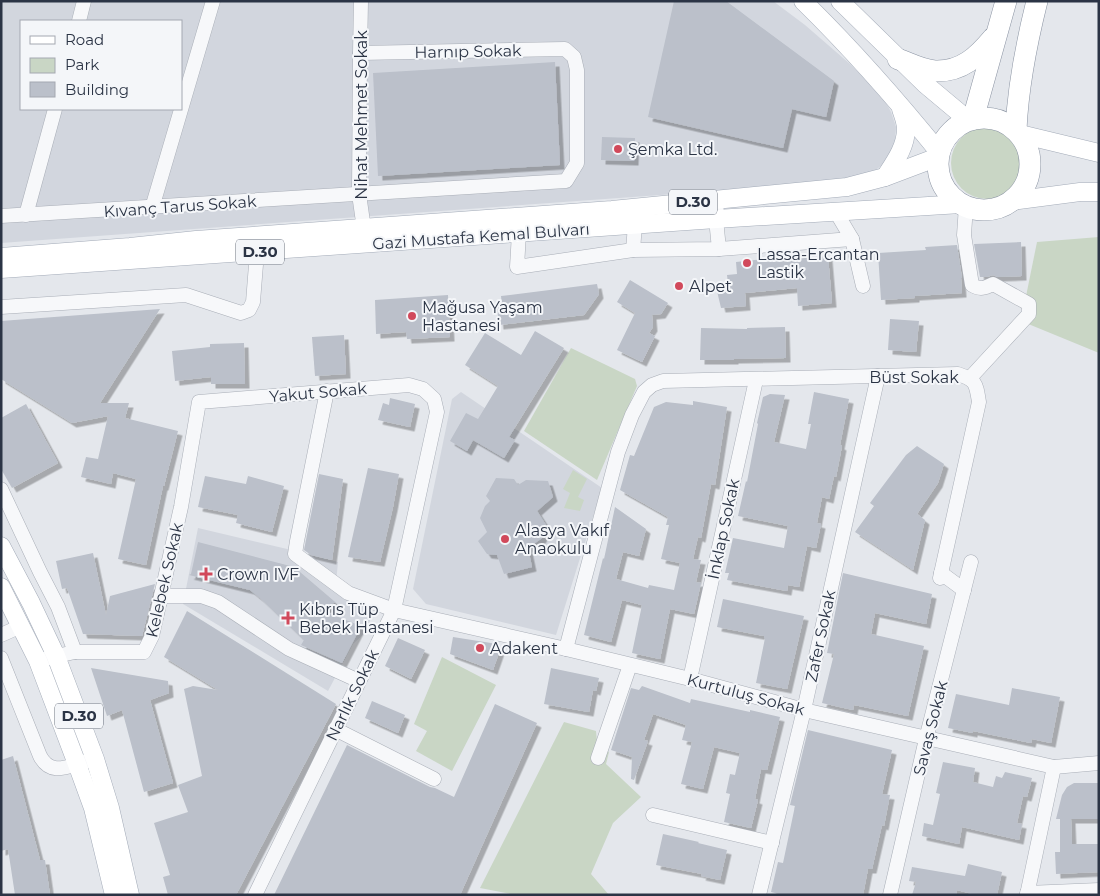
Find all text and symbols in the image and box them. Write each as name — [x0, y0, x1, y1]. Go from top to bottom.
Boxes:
legend — [20, 20, 182, 110]
text: Road — [65, 30, 104, 49]
street label: Nihat Mehmet Sokak — [352, 30, 371, 200]
street label: Harnıp Sokak — [414, 41, 522, 62]
text: Park — [65, 55, 99, 74]
text: Building — [65, 80, 129, 99]
place label: Şemka Ltd. — [628, 140, 717, 159]
marker: Şemka Ltd. — [612, 143, 624, 155]
road number: D.30 — [669, 190, 717, 214]
street label: Kıvanç Tarus Sokak — [103, 192, 257, 221]
street label: Gazi Mustafa Kemal Bulvarı — [372, 219, 590, 254]
road number: D.30 — [236, 240, 284, 264]
place label: Lassa-Ercantan Lastik — [757, 245, 880, 282]
marker: Lassa-Ercantan Lastik — [741, 257, 753, 269]
place label: Alpet — [689, 277, 732, 296]
marker: Alpet — [673, 280, 685, 292]
place label: Mağusa Yaşam Hastanesi — [422, 298, 543, 335]
marker: Mağusa Yaşam Hastanesi — [406, 310, 418, 322]
street label: Büst Sokak — [869, 368, 959, 387]
street label: Yakut Sokak — [269, 379, 368, 406]
street label: İnklap Sokak — [704, 477, 744, 581]
street label: Kelebek Sokak — [142, 520, 187, 639]
place label: Alasya Vakıf Anaokulu — [515, 521, 609, 558]
marker: Alasya Vakıf Anaokulu — [499, 533, 511, 545]
place label: Crown IVF — [217, 565, 299, 584]
marker: Crown IVF — [199, 567, 213, 581]
street label: Zafer Sokak — [801, 588, 840, 684]
place label: Kıbrıs Tüp Bebek Hastanesi — [299, 600, 433, 637]
marker: Kıbrıs Tüp Bebek Hastanesi — [281, 611, 295, 625]
place label: Adakent — [490, 639, 558, 658]
marker: Adakent — [474, 642, 486, 654]
street label: Narlık Sokak — [322, 646, 383, 744]
street label: Kurtuluş Sokak — [685, 670, 807, 719]
street label: Savaş Sokak — [910, 678, 952, 778]
road number: D.30 — [55, 704, 103, 728]

